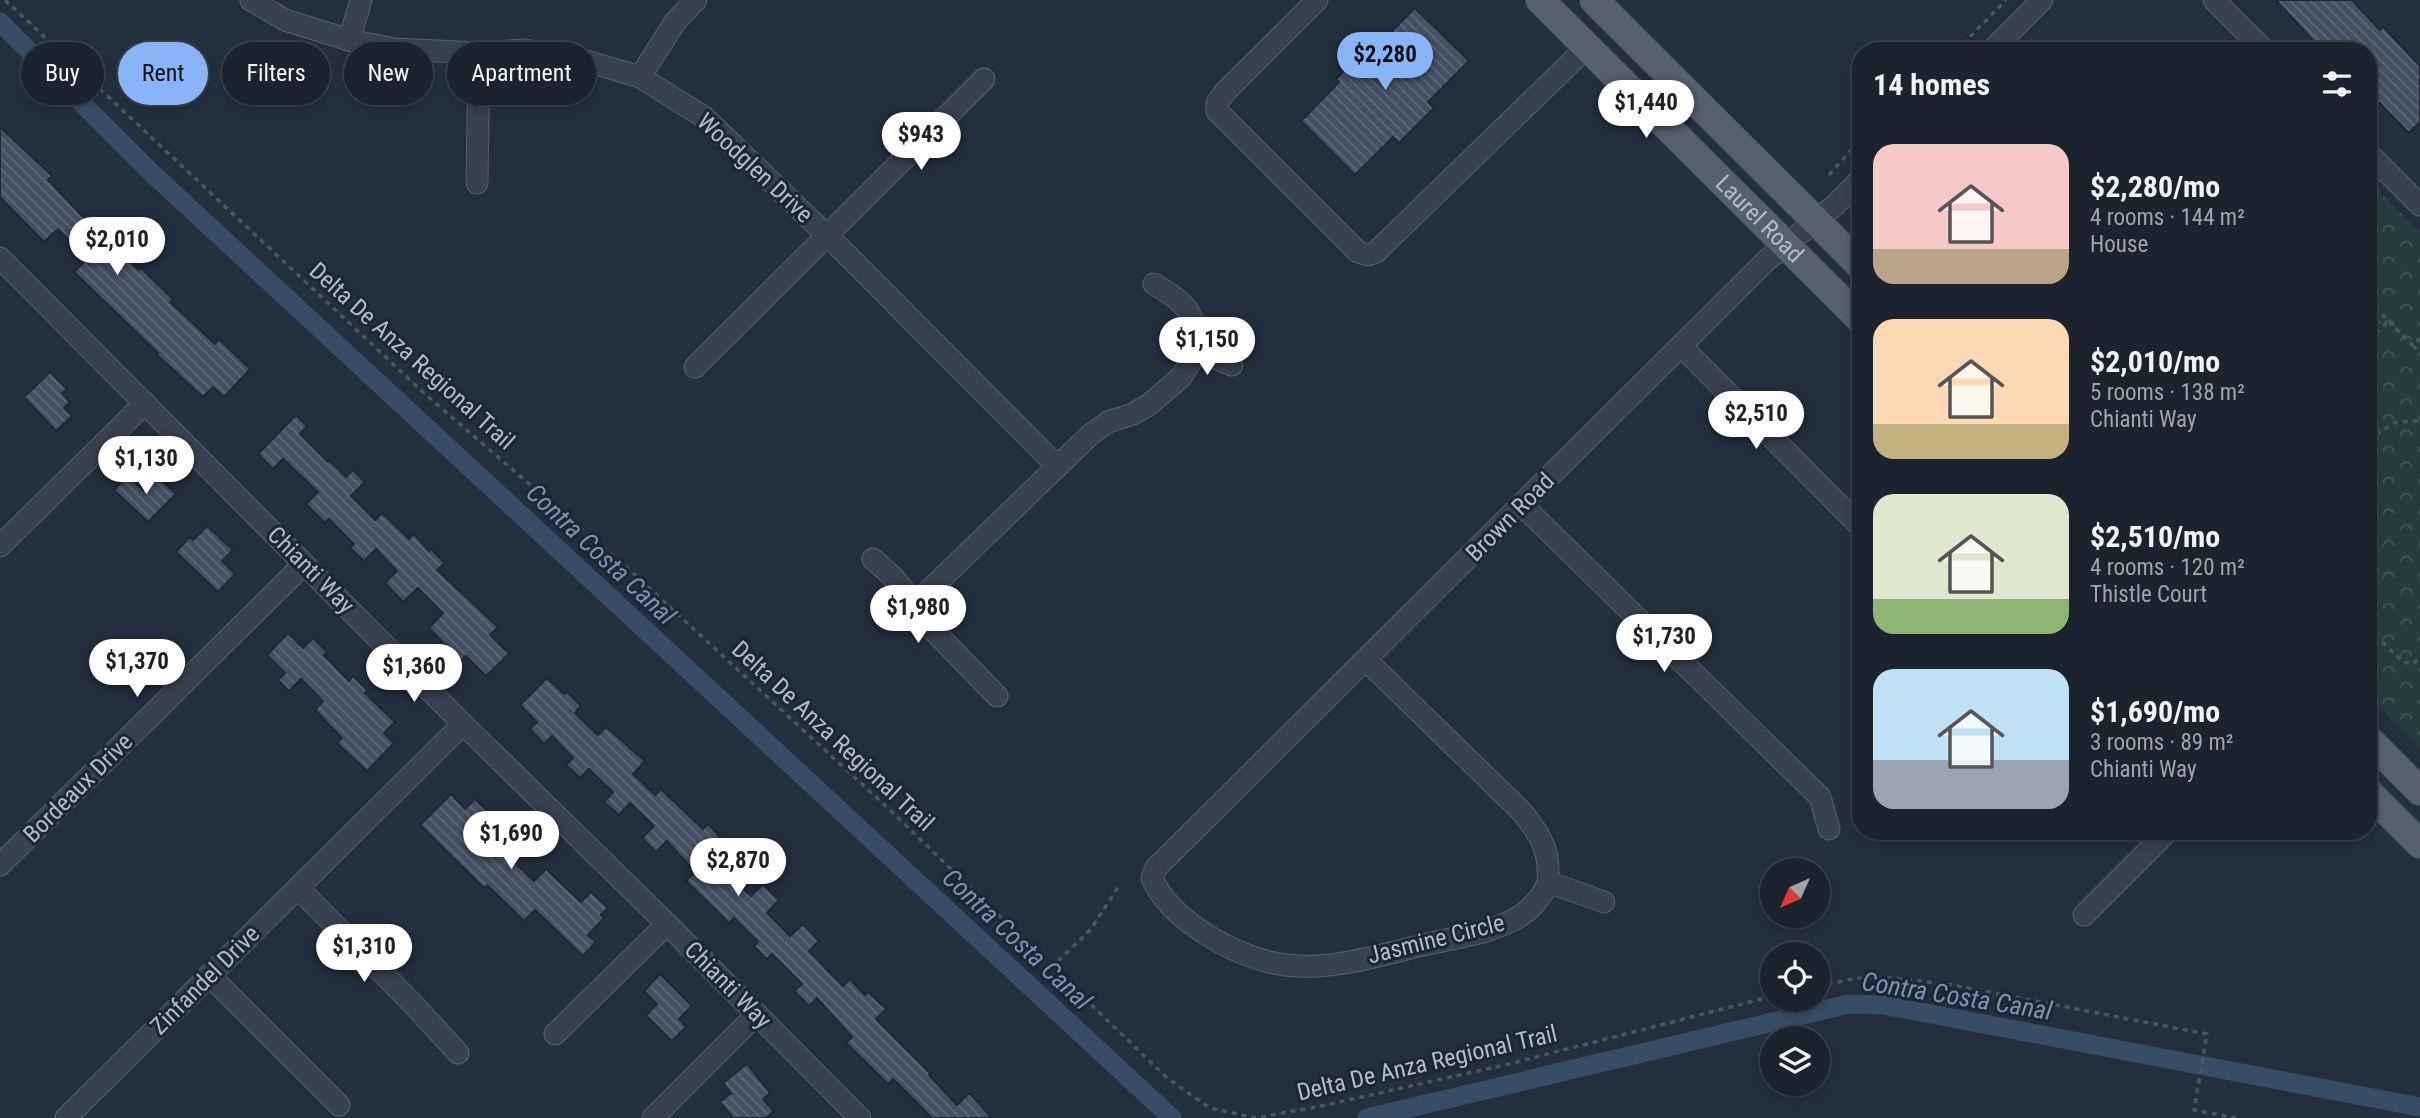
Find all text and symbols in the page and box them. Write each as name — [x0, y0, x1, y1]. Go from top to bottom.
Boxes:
pin: $2,280 — [1328, 32, 1442, 92]
text: $2,280 — [1353, 41, 1417, 68]
chip: Buy — [21, 42, 104, 105]
chip: Rent — [118, 42, 208, 105]
chip: Filters — [222, 42, 330, 105]
chip: New — [344, 42, 433, 105]
chip: Apartment — [447, 42, 596, 105]
icon: filters — [2318, 65, 2356, 103]
text: 14 homes — [1873, 67, 1990, 102]
pin: $1,440 — [1589, 80, 1703, 140]
text: $1,440 — [1614, 89, 1678, 116]
street label: Woodglen Drive — [692, 107, 818, 229]
pin: $943 — [880, 113, 962, 172]
text: $943 — [898, 121, 944, 148]
street label: Laurel Road — [1710, 169, 1809, 268]
text: $2,280/mo — [2090, 169, 2220, 204]
icon: home — [1929, 172, 2013, 256]
text: 4 rooms · 144 m² — [2090, 204, 2245, 231]
pin: $2,010 — [60, 218, 174, 277]
text: $2,010 — [85, 226, 149, 253]
text: House — [2090, 231, 2148, 258]
street label: Delta De Anza Regional Trail — [304, 257, 520, 455]
pin: $1,150 — [1150, 318, 1264, 377]
text: $1,150 — [1175, 326, 1239, 353]
text: $2,010/mo — [2090, 344, 2220, 379]
icon: home — [1929, 347, 2013, 431]
text: 5 rooms · 138 m² — [2090, 379, 2245, 406]
pin: $2,510 — [1699, 392, 1813, 451]
text: $2,510 — [1724, 400, 1788, 427]
text: Chianti Way — [2090, 406, 2197, 433]
pin: $1,130 — [89, 436, 203, 496]
text: $1,130 — [114, 445, 178, 472]
street label: Brown Road — [1460, 467, 1560, 567]
water label: Contra Costa Canal — [520, 477, 682, 631]
text: $2,510/mo — [2090, 519, 2220, 554]
street label: Chianti Way — [262, 521, 360, 619]
icon: home — [1929, 522, 2013, 606]
text: 4 rooms · 120 m² — [2090, 554, 2245, 581]
text: Thistle Court — [2090, 581, 2207, 608]
pin: $1,980 — [861, 586, 975, 645]
text: $1,980 — [886, 594, 950, 621]
pin: $1,730 — [1607, 614, 1721, 674]
text: $1,730 — [1632, 623, 1696, 650]
street label: Delta De Anza Regional Trail — [726, 635, 940, 837]
pin: $1,370 — [80, 640, 194, 699]
pin: $1,360 — [357, 644, 471, 704]
text: $1,370 — [105, 648, 169, 675]
text: $1,360 — [382, 653, 446, 680]
text: $1,690/mo — [2090, 694, 2220, 729]
icon: home — [1929, 697, 2013, 781]
street label: Bordeaux Drive — [18, 728, 138, 848]
text: 3 rooms · 89 m² — [2090, 729, 2233, 756]
text: Chianti Way — [2090, 756, 2197, 783]
pin: $1,690 — [454, 812, 568, 871]
text: $1,690 — [479, 820, 543, 847]
pin: $2,870 — [681, 838, 795, 898]
text: $2,870 — [706, 847, 770, 874]
north arrow — [1760, 858, 1830, 928]
map controls — [1760, 858, 1830, 1096]
water label: Contra Costa Canal — [936, 862, 1098, 1016]
street label: Jasmine Circle — [1365, 908, 1507, 970]
street label: Zinfandel Drive — [145, 920, 265, 1040]
pin: $1,310 — [307, 925, 421, 984]
text: $1,310 — [332, 933, 396, 960]
street label: Chianti Way — [679, 936, 777, 1034]
button: locate — [1760, 942, 1830, 1012]
water label: Contra Costa Canal — [1860, 966, 2055, 1026]
street label: Delta De Anza Regional Trail — [1294, 1019, 1560, 1107]
button: layers — [1760, 1026, 1830, 1096]

